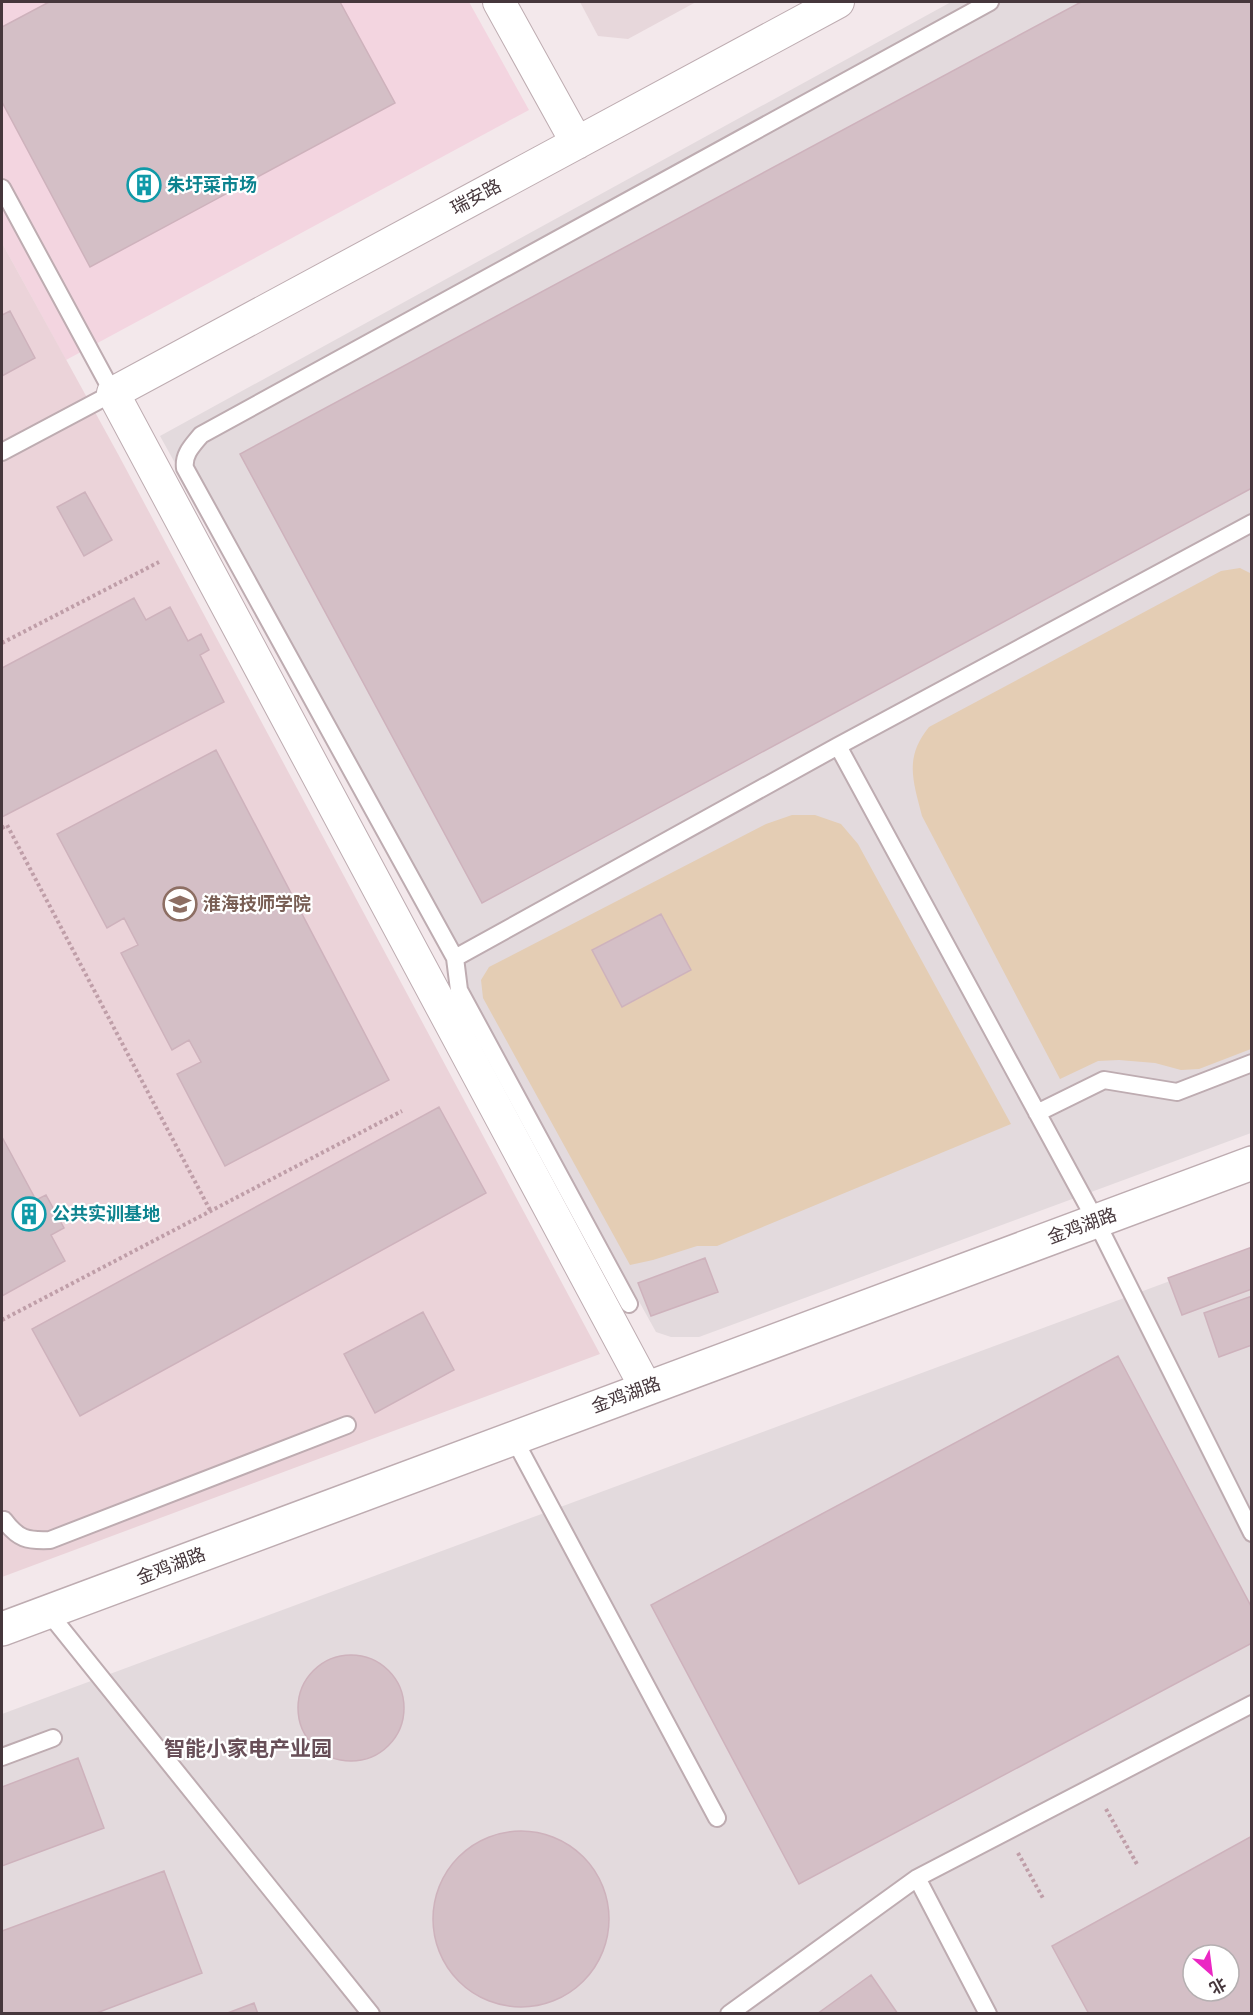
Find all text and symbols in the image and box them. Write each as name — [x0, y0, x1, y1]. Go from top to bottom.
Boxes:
building icon: 朱圩菜市场 — [126, 167, 162, 203]
place label: 朱圩菜市场 — [167, 173, 257, 195]
street label: 瑞安路 — [447, 174, 505, 219]
school or university icon: 淮海技师学院 — [162, 886, 198, 922]
place label: 淮海技师学院 — [203, 892, 311, 914]
building icon: 公共实训基地 — [11, 1196, 47, 1232]
place label: 公共实训基地 — [52, 1202, 160, 1224]
street label: 金鸡湖路 — [1044, 1202, 1119, 1248]
street label: 金鸡湖路 — [588, 1371, 663, 1417]
street label: 金鸡湖路 — [133, 1542, 208, 1588]
district label: 智能小家电产业园 — [164, 1735, 332, 1760]
north arrow — [1181, 1943, 1241, 2003]
text: 北 — [1207, 1975, 1230, 1999]

